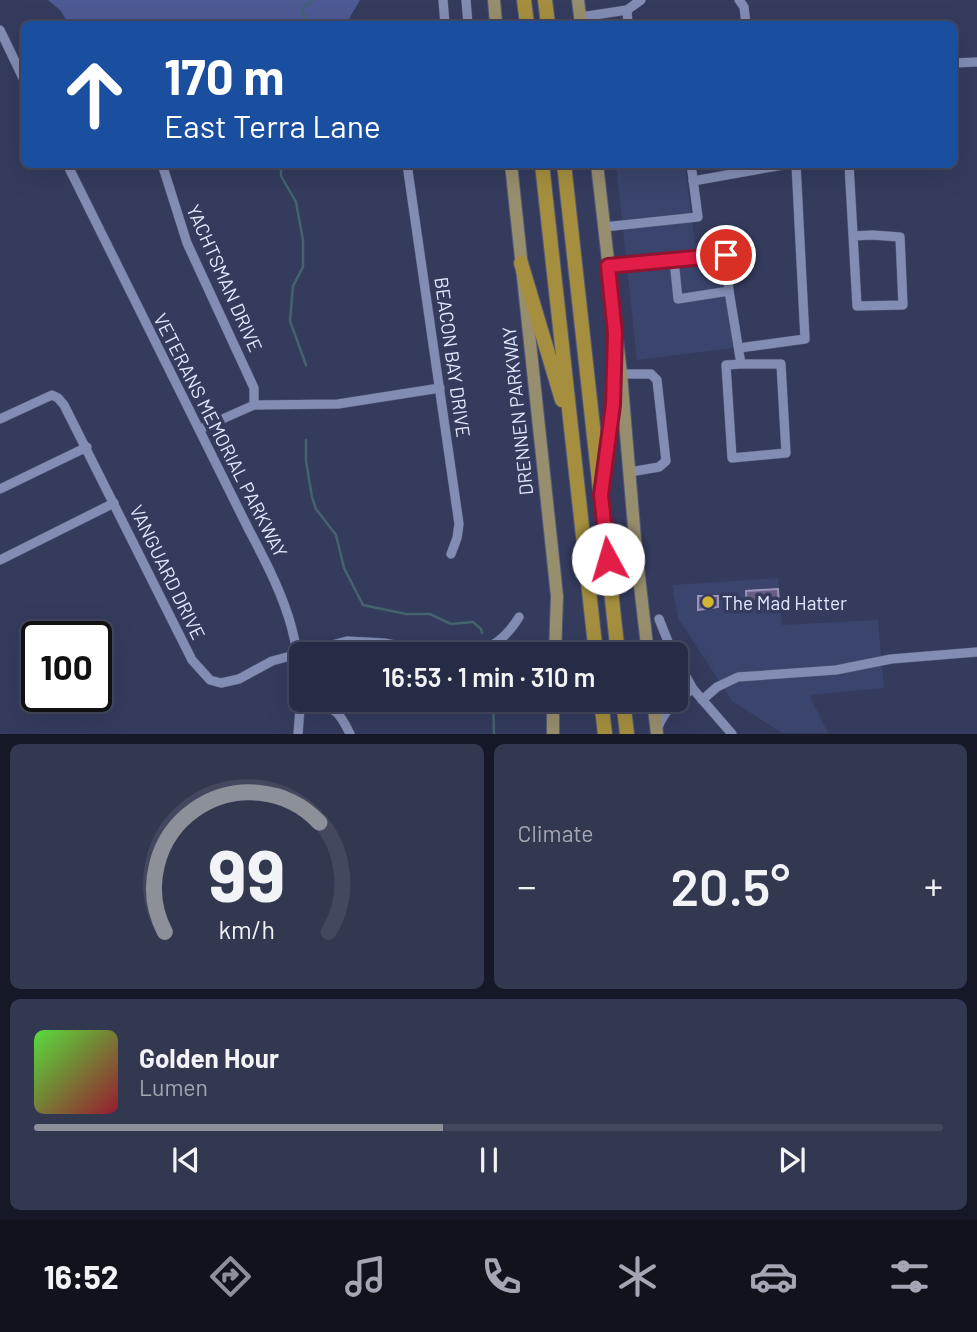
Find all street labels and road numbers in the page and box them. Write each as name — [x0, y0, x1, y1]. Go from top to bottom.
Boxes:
street label: YACHTSMAN DRIVE — [182, 201, 268, 355]
street label: BEACON BAY DRIVE — [430, 275, 476, 439]
street label: VETERANS MEMORIAL PARKWAY — [149, 309, 293, 561]
street label: DRENNEN PARKWAY — [497, 325, 537, 497]
street label: VANGUARD DRIVE — [125, 501, 211, 643]

